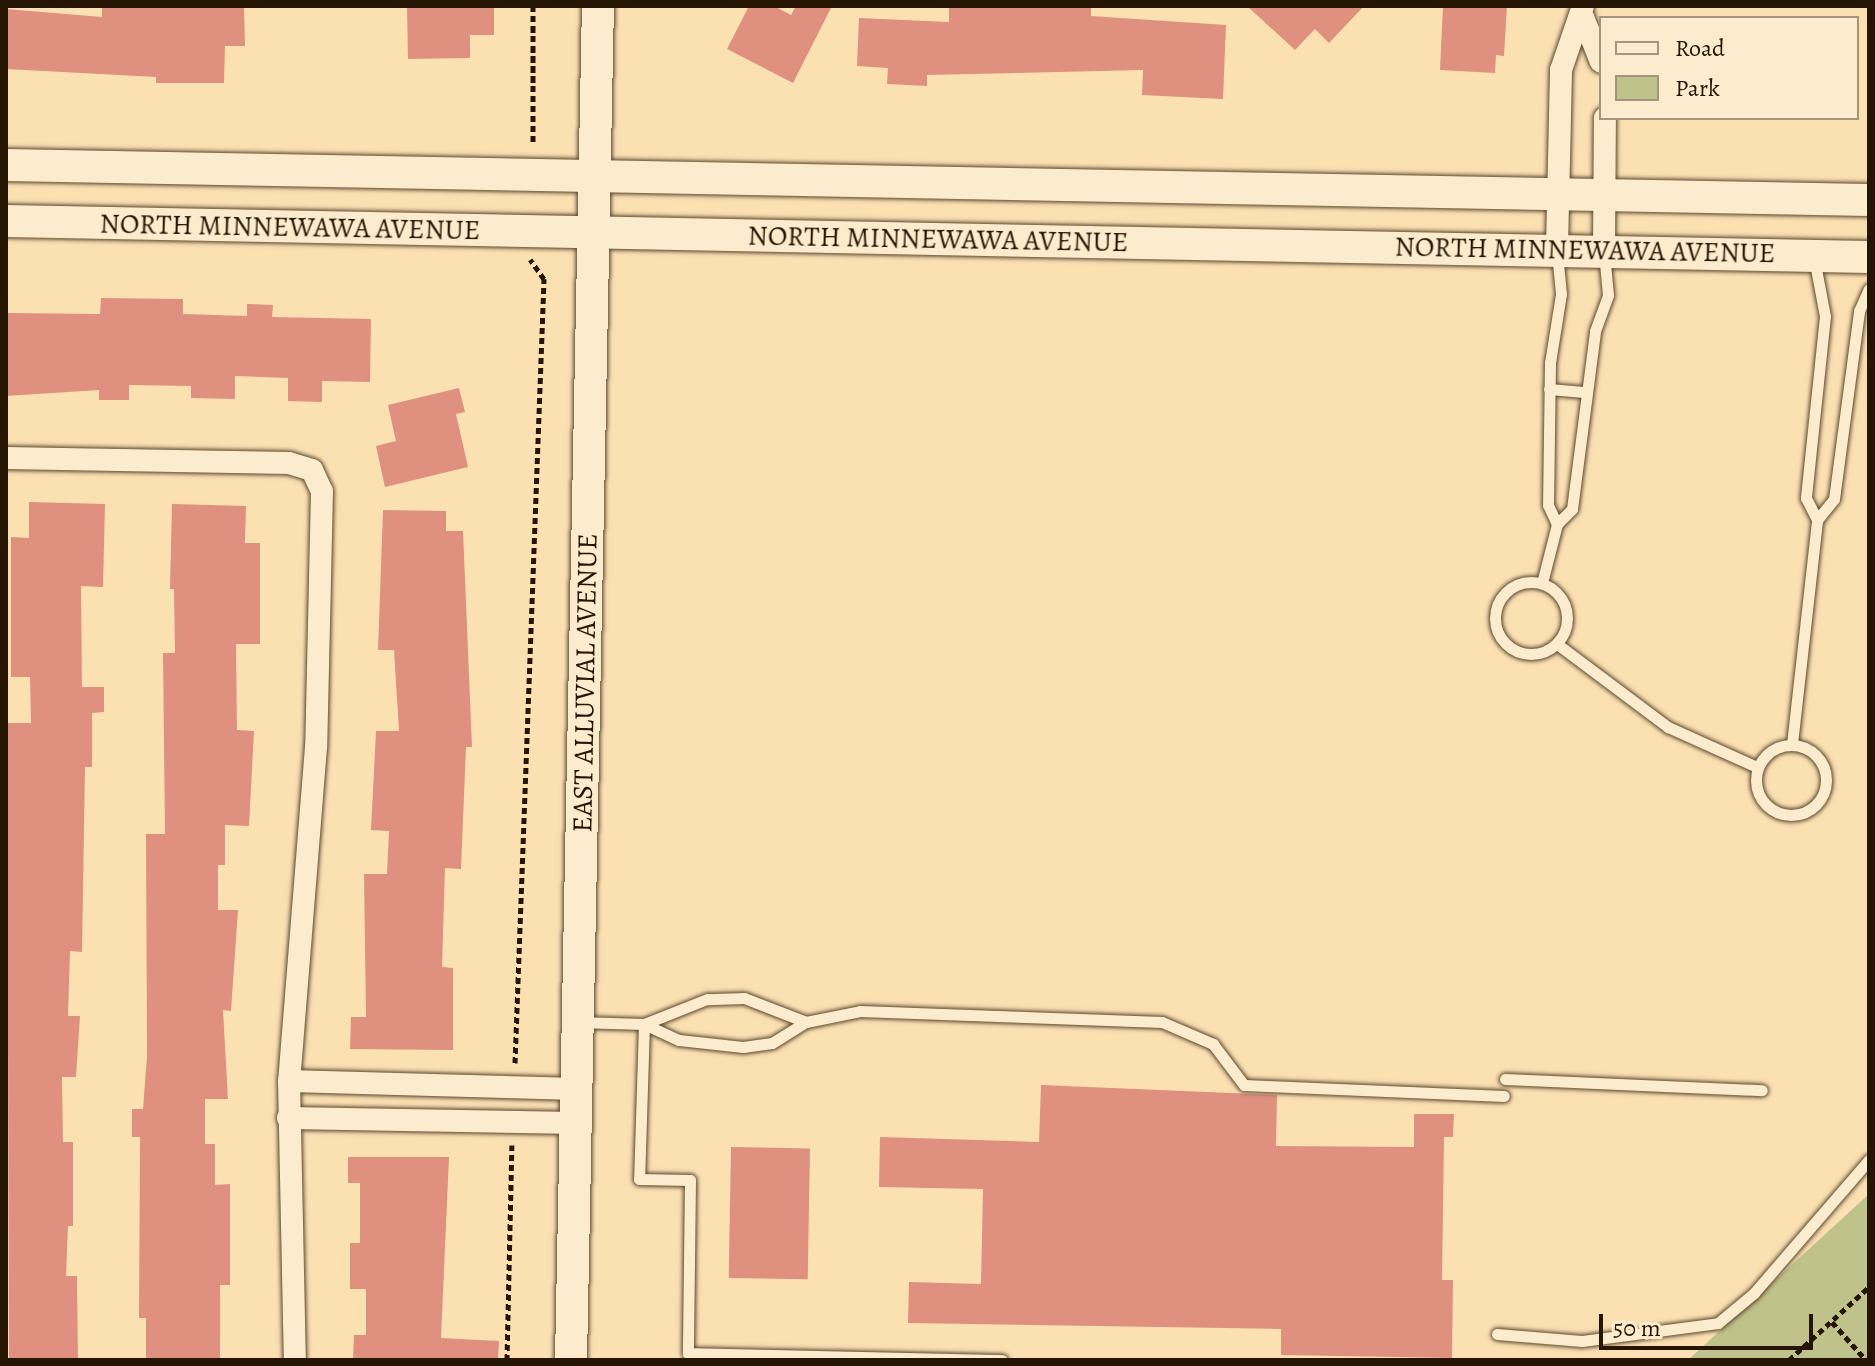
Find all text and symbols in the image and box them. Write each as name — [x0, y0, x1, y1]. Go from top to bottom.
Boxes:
legend — [1599, 16, 1859, 120]
text: Road — [1675, 32, 1725, 64]
text: Park — [1675, 72, 1720, 104]
street label: NORTH MINNEWAWA AVENUE — [99, 207, 481, 247]
street label: NORTH MINNEWAWA AVENUE — [747, 219, 1129, 259]
street label: NORTH MINNEWAWA AVENUE — [1394, 230, 1776, 270]
street label: EAST ALLUVIAL AVENUE — [566, 533, 604, 833]
scale bar — [1603, 1298, 1817, 1348]
text: 50 m — [1613, 1312, 1661, 1344]

